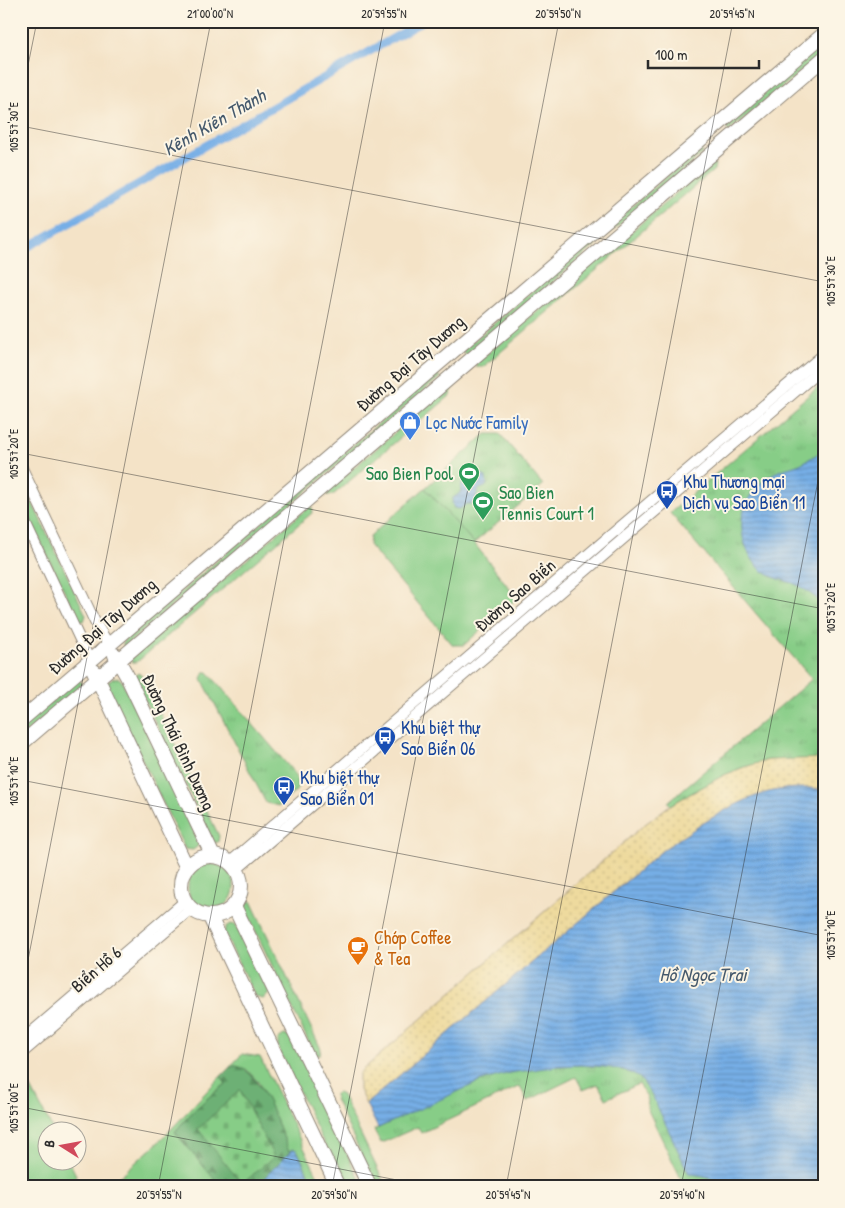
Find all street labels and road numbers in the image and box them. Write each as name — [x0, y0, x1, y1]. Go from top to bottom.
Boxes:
street label: Đường Đại Tây Dương — [350, 309, 470, 417]
street label: Đường Sao Biển — [469, 553, 561, 637]
street label: Đường Đại Tây Dương — [42, 572, 162, 680]
street label: Đường Thái Bình Dương — [136, 670, 222, 814]
street label: Biển Hồ 6 — [65, 940, 127, 998]

